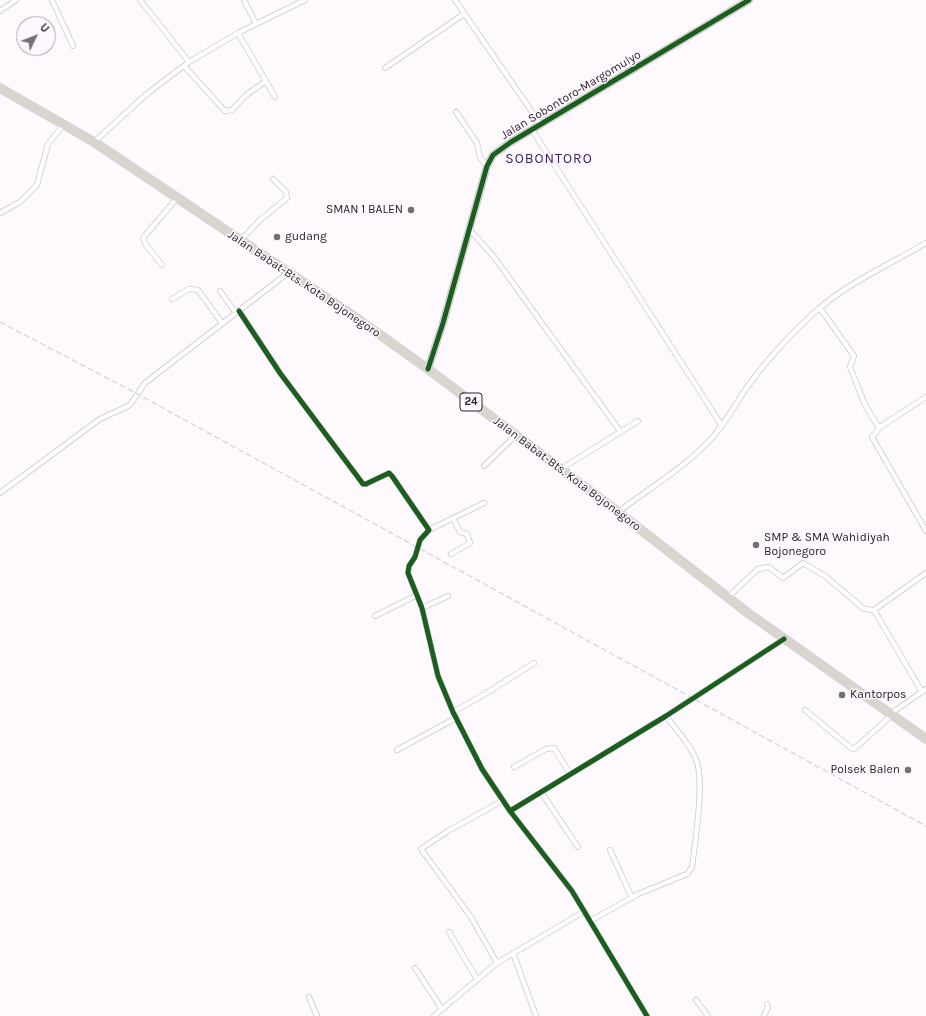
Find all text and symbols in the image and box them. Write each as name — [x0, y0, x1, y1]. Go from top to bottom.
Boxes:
north arrow — [16, 16, 56, 56]
text: U — [37, 21, 52, 35]
street label: Jalan Sobontoro-Margomulyo — [498, 47, 644, 143]
district label: SOBONTORO — [505, 151, 593, 167]
place label: SMAN 1 BALEN — [326, 203, 403, 217]
marker: SMAN 1 BALEN — [406, 205, 416, 215]
street label: Jalan Babat-Bts. Kota Bojonegoro — [225, 227, 383, 341]
place label: gudang — [285, 230, 327, 244]
marker: gudang — [272, 232, 282, 242]
road number: 24 — [460, 393, 482, 411]
street label: Jalan Babat-Bts. Kota Bojonegoro — [490, 414, 644, 534]
place label: SMP & SMA Wahidiyah Bojonegoro — [764, 531, 890, 559]
marker: SMP & SMA Wahidiyah Bojonegoro — [751, 540, 761, 550]
place label: Kantorpos — [850, 688, 906, 702]
marker: Kantorpos — [837, 690, 847, 700]
place label: Polsek Balen — [831, 763, 900, 777]
marker: Polsek Balen — [903, 765, 913, 775]

